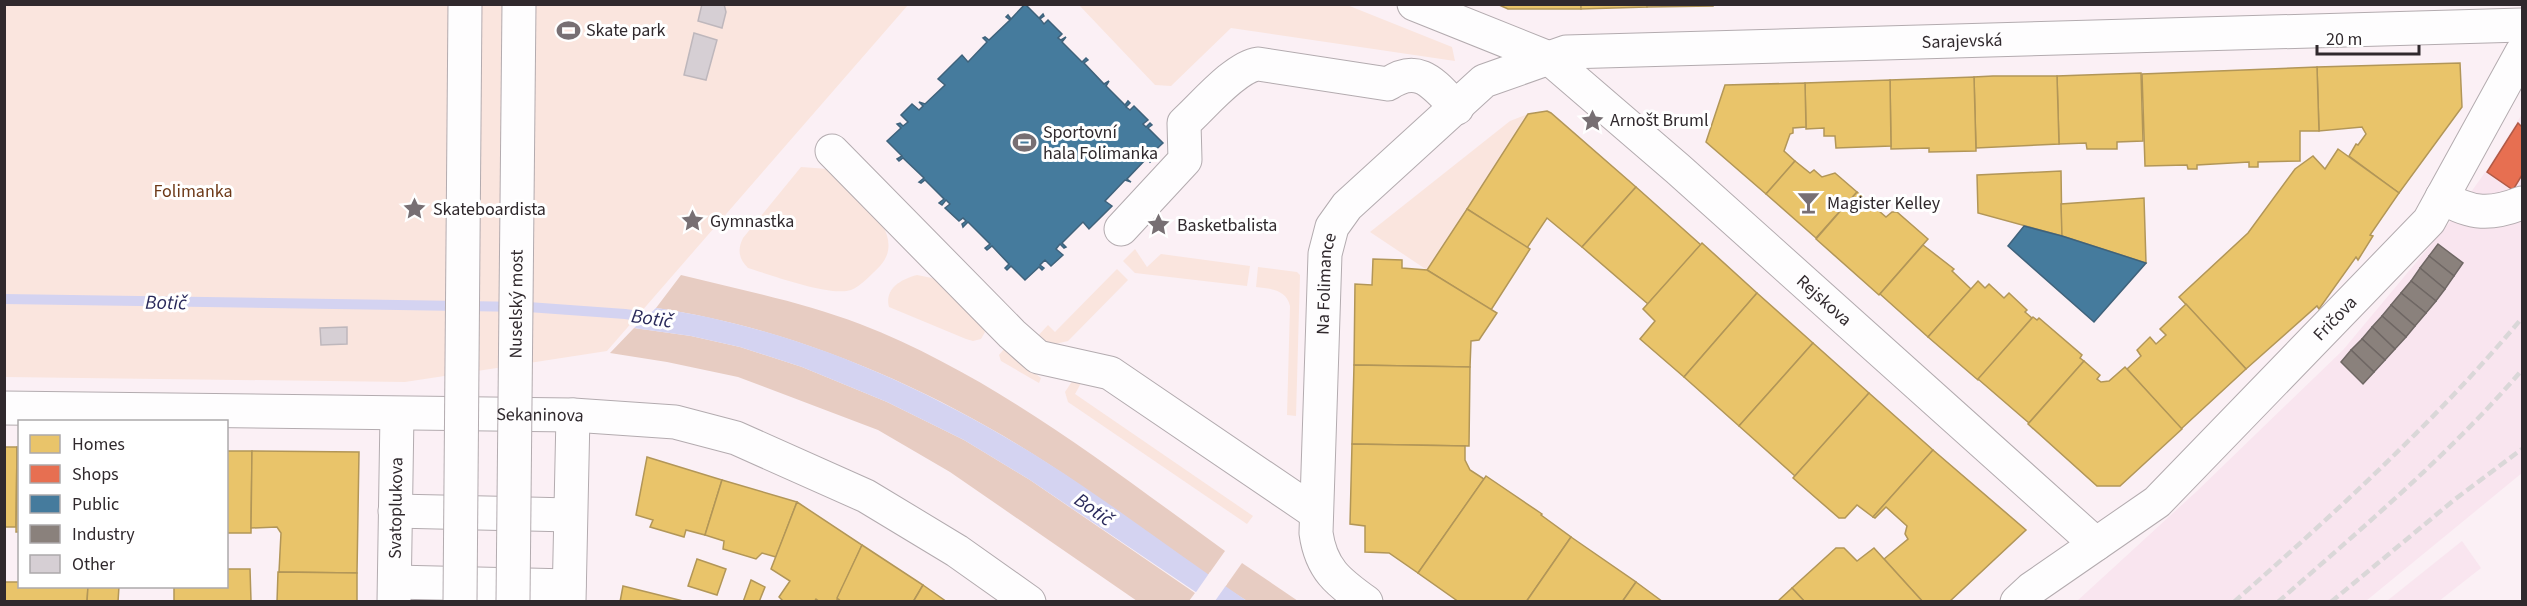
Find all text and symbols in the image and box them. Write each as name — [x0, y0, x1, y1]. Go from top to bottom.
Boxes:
sports icon: Skate park — [555, 17, 581, 43]
place label: Skate park — [586, 18, 666, 43]
scale bar — [2317, 18, 2419, 56]
text: 20 m — [2326, 27, 2362, 52]
street label: Sarajevská — [1921, 28, 2003, 55]
place icon: Arnošt Bruml — [1579, 107, 1605, 133]
place label: Arnošt Bruml — [1610, 108, 1709, 133]
place label: Sportovní hala Folimanka — [1043, 120, 1158, 166]
sports icon: Sportovní hala Folimanka — [1012, 129, 1038, 155]
park label: Folimanka — [153, 179, 233, 204]
bar icon: Magister Kelley — [1796, 190, 1822, 216]
place label: Magister Kelley — [1827, 191, 1941, 216]
place icon: Skateboardista — [402, 196, 428, 222]
place label: Skateboardista — [433, 197, 546, 222]
place icon: Gymnastka — [679, 208, 705, 234]
place label: Gymnastka — [710, 209, 794, 234]
place icon: Basketbalista — [1146, 212, 1172, 238]
place label: Basketbalista — [1177, 213, 1277, 238]
street label: Na Folimance — [1310, 230, 1343, 335]
street label: Nuselský most — [503, 249, 530, 359]
street label: Rejskova — [1791, 269, 1857, 332]
water label: Botič — [145, 289, 189, 317]
street label: Fričova — [2308, 291, 2363, 347]
water label: Botič — [629, 302, 677, 336]
street label: Sekaninova — [496, 402, 584, 429]
legend — [18, 420, 228, 588]
text: Homes — [72, 432, 125, 457]
street label: Svatoplukova — [383, 457, 409, 559]
text: Shops — [72, 462, 119, 487]
water label: Botič — [1068, 486, 1120, 535]
text: Public — [72, 492, 119, 517]
text: Industry — [72, 522, 135, 547]
text: Other — [72, 552, 116, 577]

